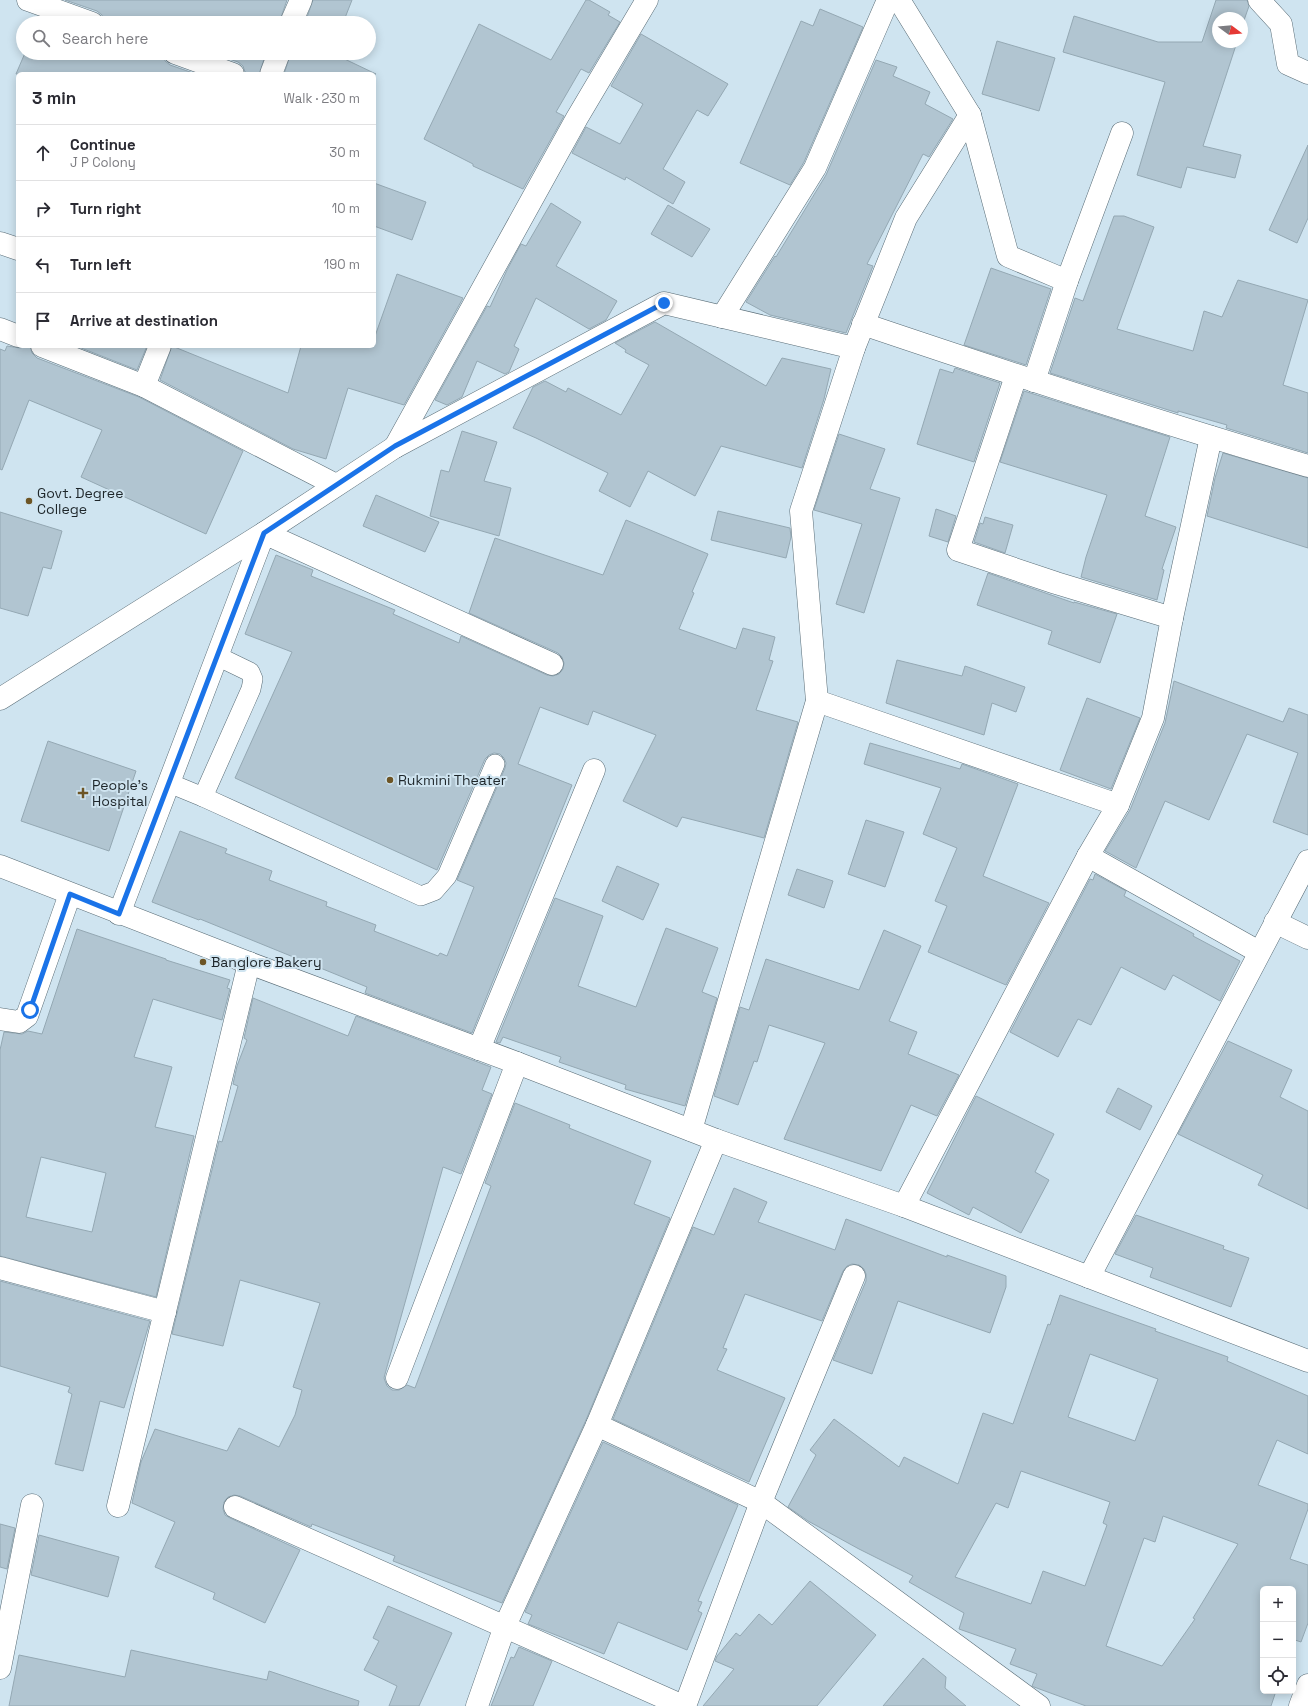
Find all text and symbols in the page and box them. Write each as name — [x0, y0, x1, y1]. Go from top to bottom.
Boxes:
north arrow — [1212, 12, 1248, 48]
search box — [16, 16, 376, 60]
icon: search — [30, 27, 52, 49]
text: Search here — [62, 29, 148, 48]
text: 3 min — [32, 87, 76, 109]
text: Walk · 230 m — [283, 90, 360, 107]
text: Continue — [70, 135, 136, 154]
icon: ahead — [32, 142, 54, 164]
text: 30 m — [329, 144, 360, 161]
text: J P Colony — [70, 154, 136, 171]
icon: right — [32, 198, 54, 220]
text: Turn right — [70, 199, 141, 218]
text: 10 m — [332, 200, 360, 217]
icon: left — [32, 254, 54, 276]
text: Turn left — [70, 255, 132, 274]
text: 190 m — [324, 256, 360, 273]
route end — [655, 294, 673, 312]
icon: arrive — [32, 310, 54, 332]
text: Arrive at destination — [70, 311, 218, 330]
place label: Govt. Degree College — [37, 484, 123, 518]
marker: Govt. Degree College — [24, 496, 34, 506]
place label: Rukmini Theater — [398, 771, 506, 789]
marker: Rukmini Theater — [385, 775, 395, 785]
place label: People's Hospital — [92, 776, 148, 810]
marker: People's Hospital — [77, 787, 89, 799]
place label: Banglore Bakery — [211, 953, 321, 971]
marker: Banglore Bakery — [198, 957, 208, 967]
route start — [21, 1001, 39, 1019]
map controls — [1260, 1586, 1296, 1694]
button: + — [1260, 1586, 1296, 1622]
button: − — [1260, 1622, 1296, 1658]
button: locate — [1260, 1658, 1296, 1694]

